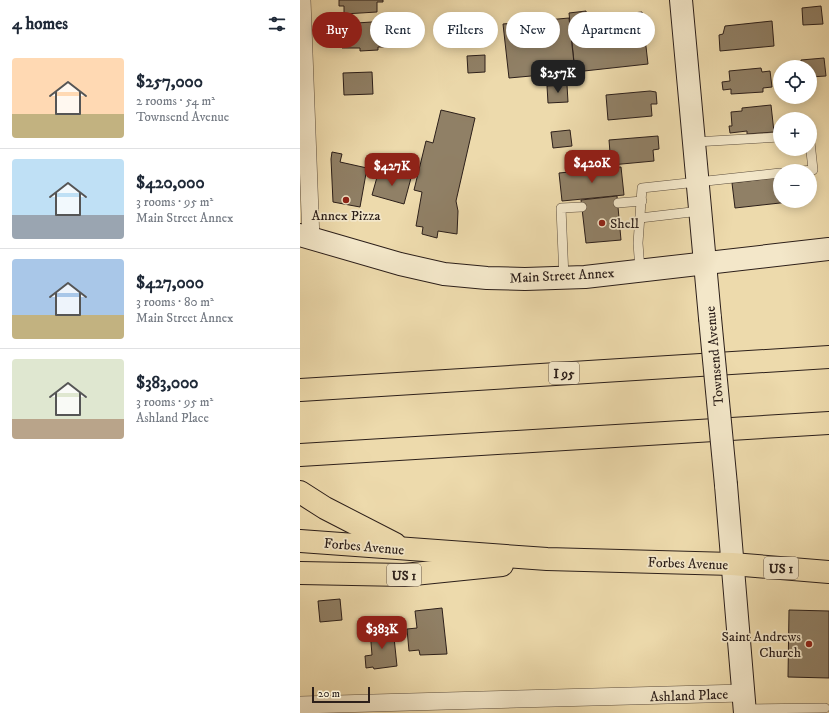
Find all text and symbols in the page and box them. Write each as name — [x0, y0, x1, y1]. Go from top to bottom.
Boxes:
chip: Buy — [312, 12, 362, 48]
chip: Rent — [370, 12, 425, 48]
chip: Filters — [433, 12, 498, 48]
chip: New — [506, 12, 560, 48]
chip: Apartment — [568, 12, 655, 48]
text: 4 homes — [12, 13, 68, 35]
icon: filters — [266, 13, 288, 35]
pin: $257K — [530, 60, 586, 94]
map controls — [773, 60, 817, 208]
button: locate — [773, 60, 817, 104]
text: $257K — [540, 65, 576, 81]
text: $257,000 — [136, 71, 203, 93]
icon: home — [44, 74, 92, 122]
text: 2 rooms · 54 m² — [136, 93, 215, 109]
text: Townsend Avenue — [136, 109, 229, 125]
button: + — [773, 112, 817, 156]
pin: $420K — [564, 150, 620, 184]
pin: $427K — [364, 153, 420, 187]
text: $420K — [573, 155, 611, 171]
text: $427K — [374, 158, 410, 174]
button: − — [773, 164, 817, 208]
text: $420,000 — [136, 172, 205, 194]
icon: home — [44, 175, 92, 223]
text: 3 rooms · 95 m² — [136, 194, 213, 210]
marker: Annex Pizza — [341, 195, 351, 205]
place label: Annex Pizza — [312, 207, 381, 225]
text: Main Street Annex — [136, 210, 233, 226]
place label: Shell — [610, 215, 640, 233]
marker: Shell — [597, 218, 607, 228]
street label: Main Street Annex — [509, 264, 615, 288]
text: $427,000 — [136, 272, 204, 294]
icon: home — [44, 275, 92, 323]
text: 3 rooms · 80 m² — [136, 294, 214, 310]
street label: Townsend Avenue — [702, 305, 728, 407]
text: Main Street Annex — [136, 310, 233, 326]
road number: I 95 — [549, 362, 579, 384]
text: $383,000 — [136, 372, 199, 394]
icon: home — [44, 375, 92, 423]
text: 3 rooms · 95 m² — [136, 394, 213, 410]
text: Ashland Place — [136, 410, 209, 426]
street label: Forbes Avenue — [323, 535, 405, 559]
street label: Forbes Avenue — [647, 554, 729, 574]
road number: US 1 — [764, 557, 798, 579]
road number: US 1 — [387, 564, 421, 586]
pin: $383K — [354, 616, 410, 650]
text: $383K — [366, 621, 398, 637]
place label: Saint Andrews Church — [722, 628, 802, 662]
marker: Saint Andrews Church — [804, 639, 814, 649]
scale bar — [312, 685, 370, 704]
street label: Ashland Place — [650, 686, 729, 706]
text: 20 m — [318, 687, 340, 701]

